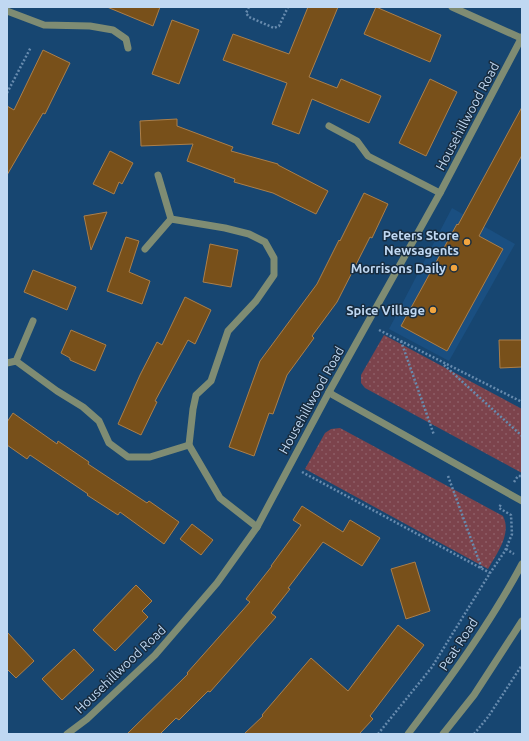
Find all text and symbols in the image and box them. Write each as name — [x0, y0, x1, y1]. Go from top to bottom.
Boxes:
street label: Househillwood Road — [433, 60, 501, 172]
place label: Peters Store Newsagents — [383, 228, 459, 257]
marker: Peters Store Newsagents — [462, 237, 472, 247]
place label: Morrisons Daily — [351, 261, 446, 275]
marker: Morrisons Daily — [449, 263, 459, 273]
place label: Spice Village — [346, 303, 425, 317]
marker: Spice Village — [428, 305, 438, 315]
street label: Househillwood Road — [276, 344, 346, 456]
street label: Peat Road — [436, 615, 480, 673]
street label: Househillwood Road — [72, 622, 168, 716]

